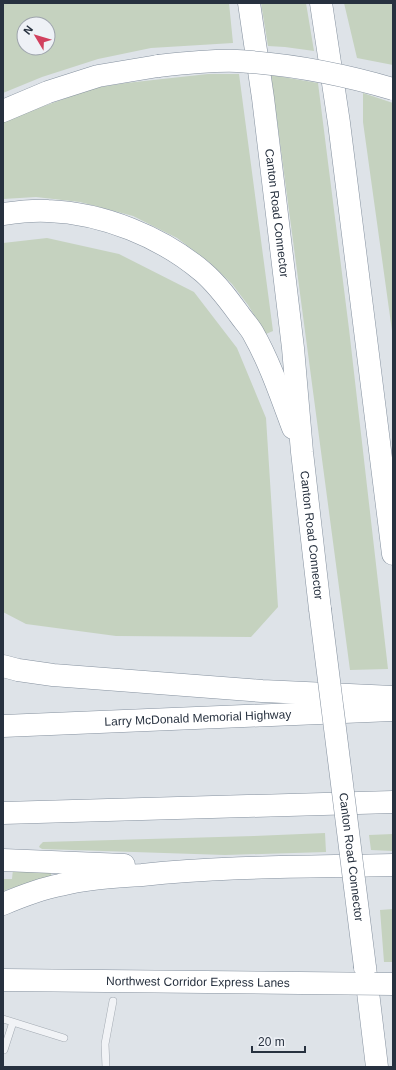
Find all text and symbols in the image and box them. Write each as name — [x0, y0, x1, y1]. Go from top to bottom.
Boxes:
north arrow — [16, 16, 56, 56]
text: N — [21, 23, 35, 37]
street label: Canton Road Connector — [262, 148, 291, 278]
street label: Canton Road Connector — [297, 470, 326, 600]
street label: Larry McDonald Memorial Highway — [104, 707, 292, 729]
street label: Canton Road Connector — [336, 792, 366, 922]
street label: Northwest Corridor Express Lanes — [106, 974, 290, 990]
scale bar — [252, 1028, 305, 1054]
text: 20 m — [258, 1035, 285, 1049]

